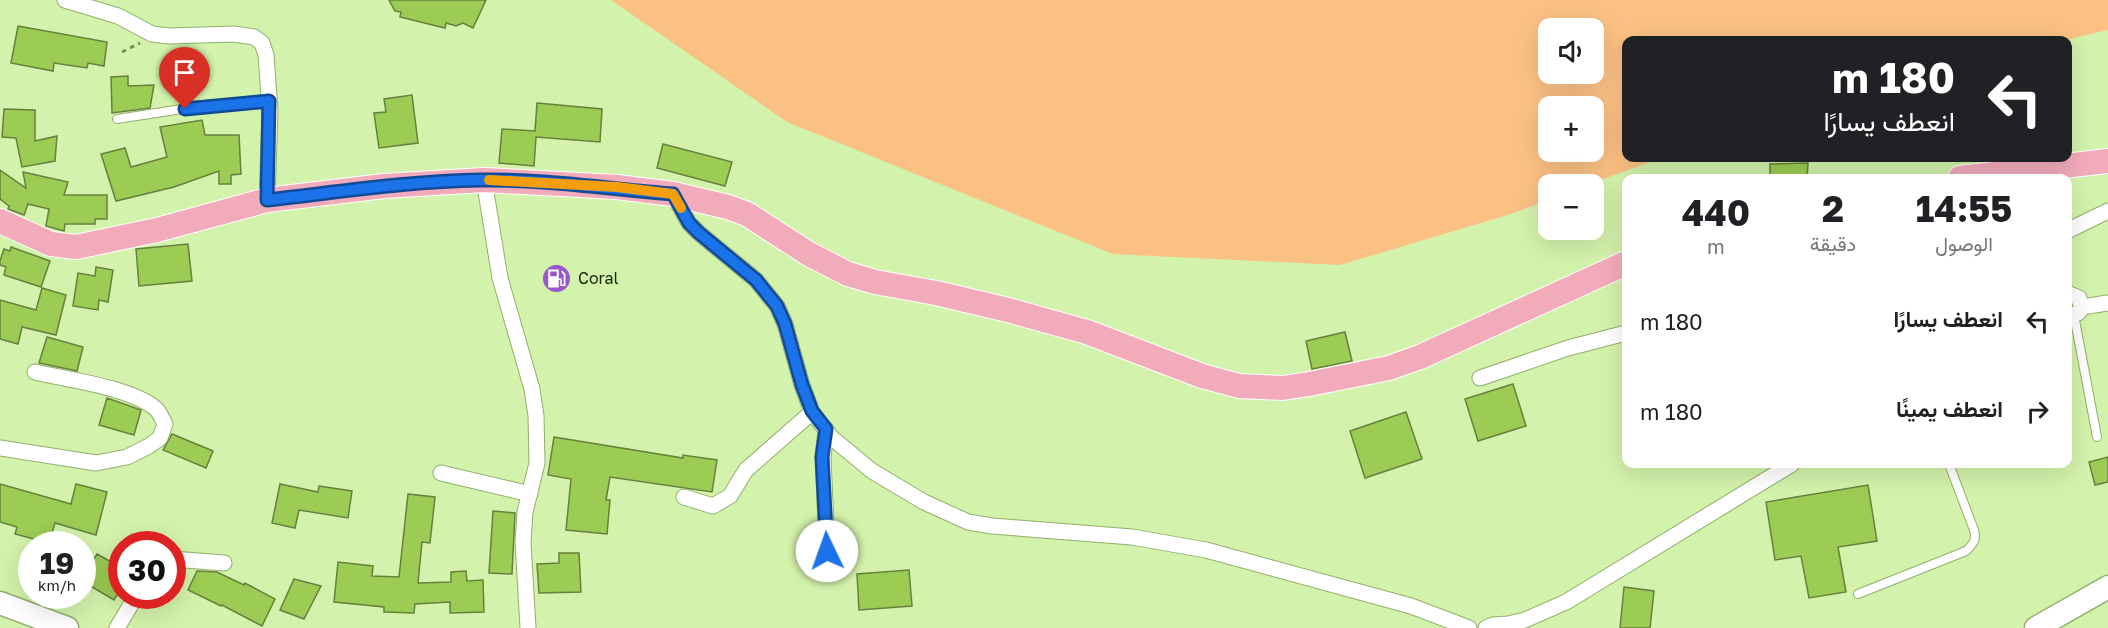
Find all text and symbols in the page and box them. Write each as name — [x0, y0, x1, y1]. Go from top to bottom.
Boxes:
map controls — [1538, 18, 1604, 240]
button: sound — [1538, 18, 1604, 84]
pin — [159, 47, 210, 109]
text: 180 m — [1832, 52, 1955, 102]
icon: arrive — [168, 56, 201, 89]
icon: left — [1976, 60, 2054, 138]
button: + — [1538, 96, 1604, 162]
text: انعطف يسارًا — [1824, 105, 1955, 137]
button: − — [1538, 174, 1604, 240]
text: 2 — [1822, 187, 1844, 230]
text: 14:55 — [1916, 187, 2012, 230]
text: 440 — [1682, 191, 1750, 234]
text: دقيقة — [1810, 231, 1856, 255]
text: الوصول — [1935, 231, 1993, 255]
text: m — [1707, 234, 1725, 258]
fuel station icon: Coral — [541, 262, 573, 294]
place label: Coral — [578, 268, 619, 288]
text: انعطف يسارًا — [1893, 305, 2003, 332]
icon: left — [2021, 305, 2054, 338]
text: 180 m — [1640, 308, 1703, 335]
text: انعطف يمينًا — [1896, 395, 2003, 422]
icon: right — [2021, 395, 2054, 428]
text: 180 m — [1640, 398, 1703, 425]
position arrow — [795, 519, 859, 583]
speed limit sign: 30 — [108, 531, 186, 609]
text: 19 — [40, 545, 74, 581]
text: km/h — [38, 576, 76, 594]

